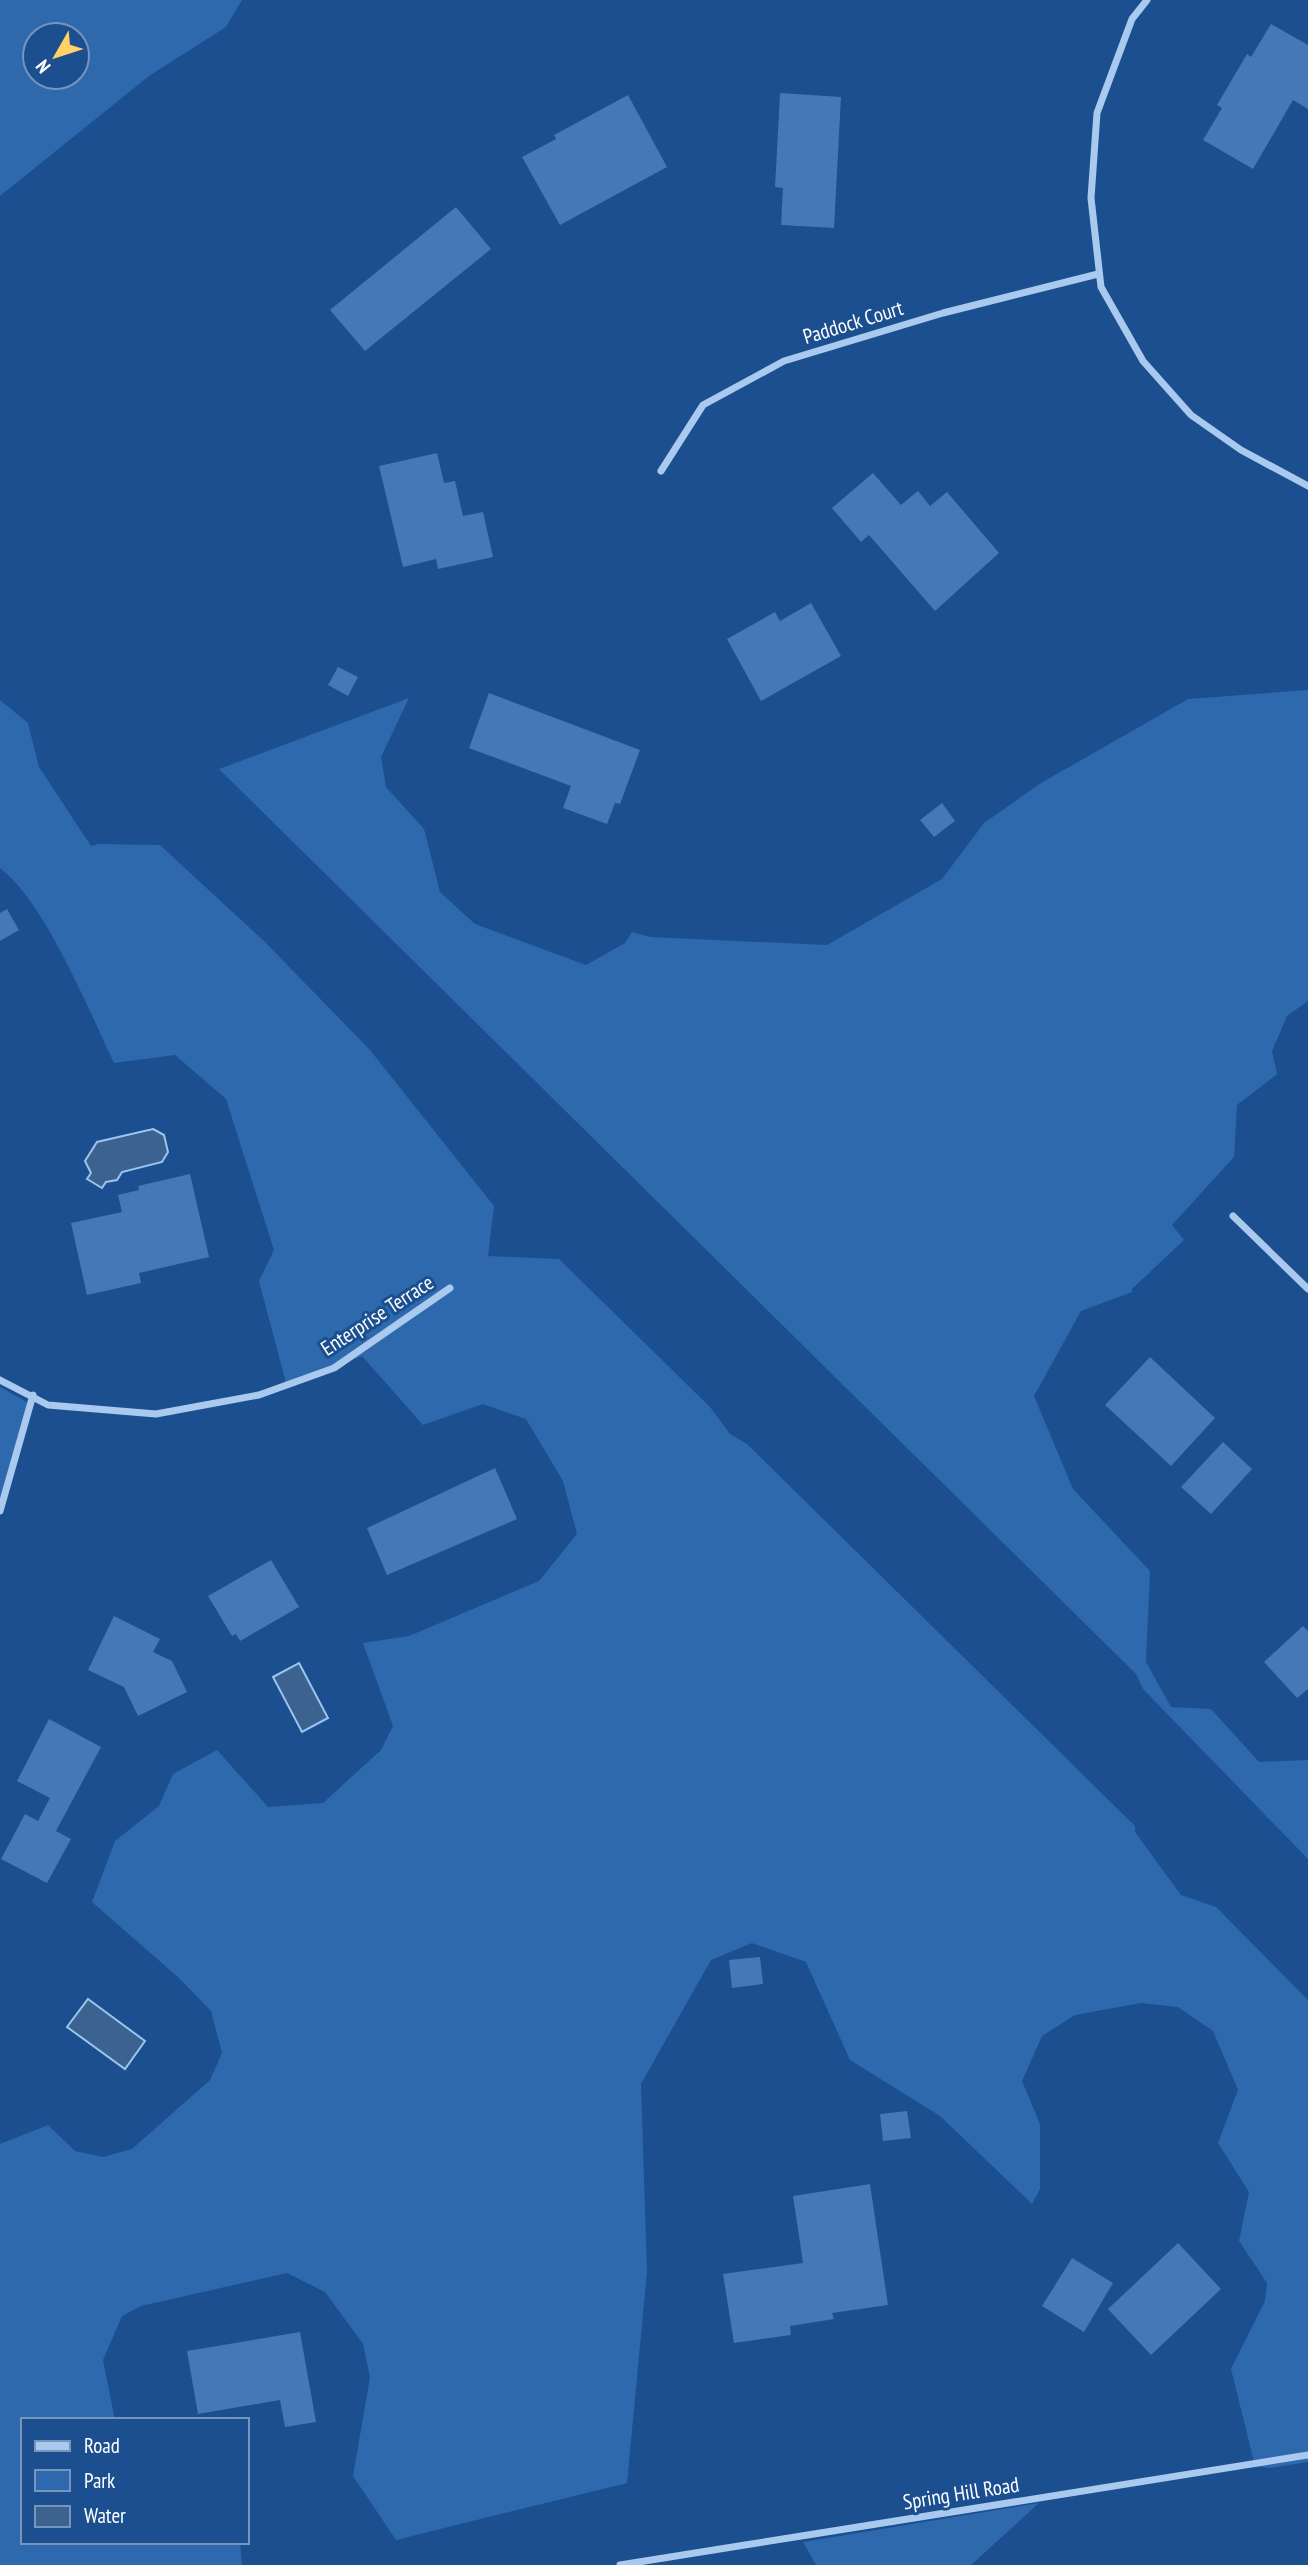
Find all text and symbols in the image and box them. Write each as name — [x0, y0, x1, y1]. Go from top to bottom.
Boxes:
north arrow — [21, 21, 91, 91]
text: N — [30, 55, 55, 78]
street label: Paddock Court — [800, 294, 907, 350]
street label: Enterprise Terrace — [316, 1269, 438, 1361]
legend — [21, 2418, 248, 2544]
text: Road — [84, 2432, 120, 2459]
text: Park — [84, 2467, 115, 2494]
street label: Spring Hill Road — [901, 2471, 1021, 2515]
text: Water — [84, 2502, 126, 2529]

